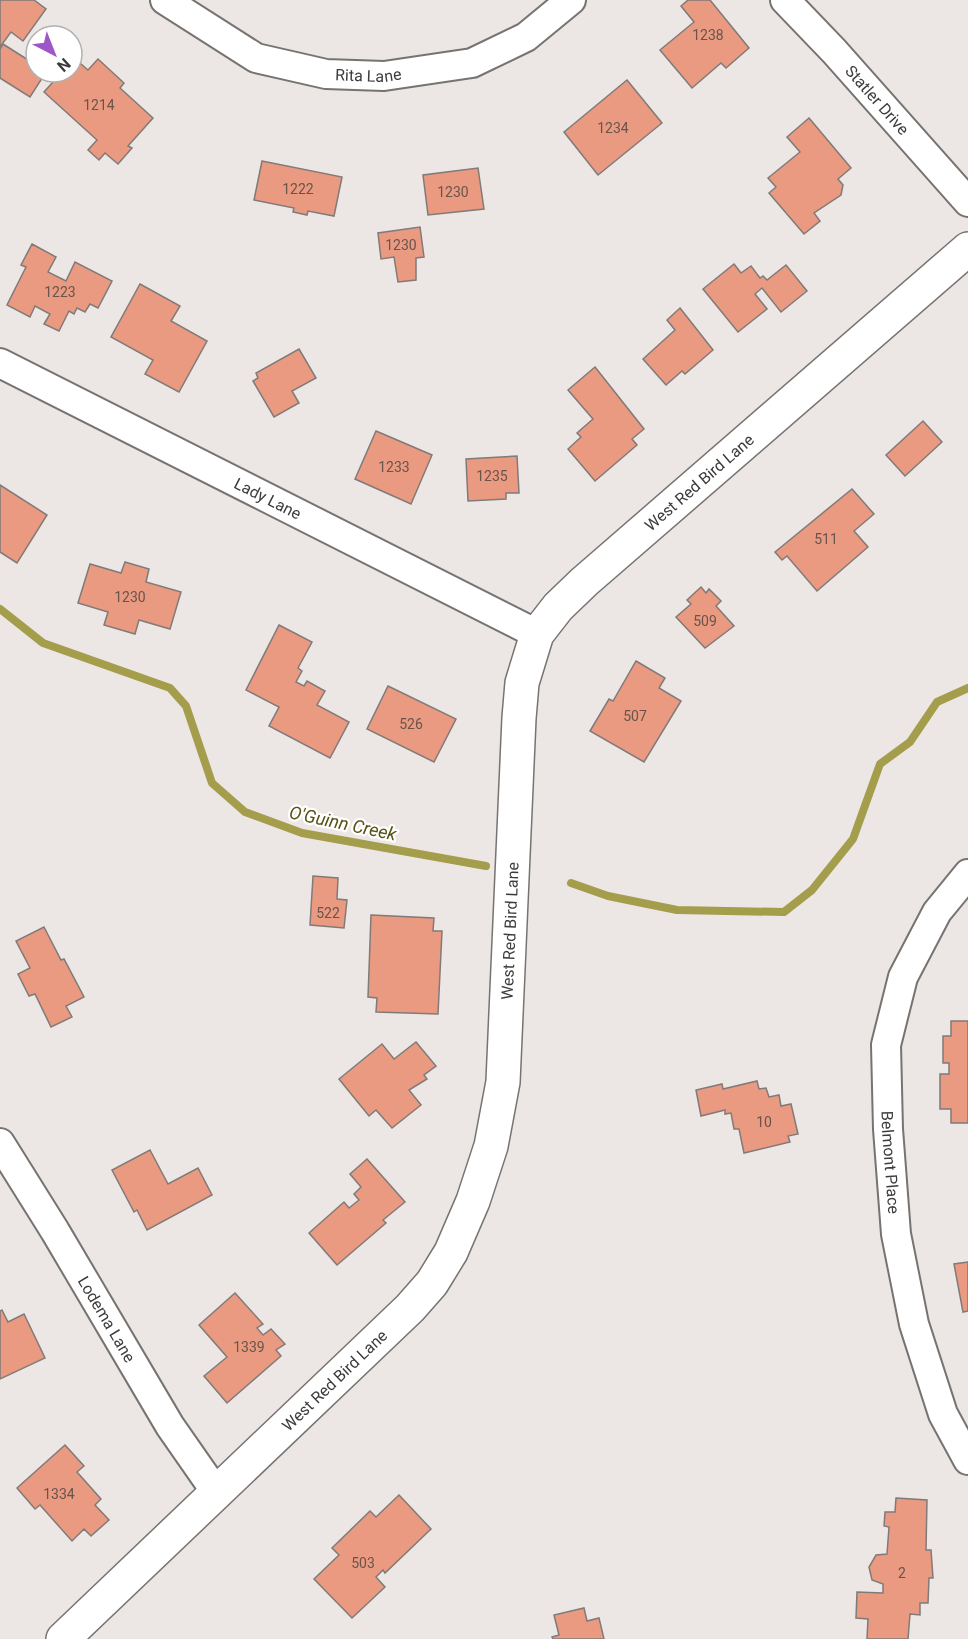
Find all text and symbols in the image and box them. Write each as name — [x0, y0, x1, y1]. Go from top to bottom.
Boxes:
north arrow — [24, 24, 84, 84]
house number: 1238 — [692, 27, 724, 43]
text: N — [53, 54, 74, 76]
street label: Statler Drive — [842, 61, 913, 138]
street label: Rita Lane — [335, 64, 403, 85]
house number: 1214 — [83, 97, 115, 113]
house number: 1234 — [597, 120, 629, 136]
house number: 1222 — [282, 181, 314, 197]
house number: 1230 — [437, 184, 469, 200]
house number: 1230 — [385, 237, 417, 253]
house number: 1223 — [44, 284, 76, 300]
street label: West Red Bird Lane — [641, 430, 757, 535]
house number: 1233 — [378, 459, 410, 475]
house number: 1235 — [476, 468, 508, 484]
street label: Lady Lane — [231, 473, 304, 523]
house number: 511 — [814, 531, 838, 547]
house number: 1230 — [114, 589, 146, 605]
house number: 509 — [693, 613, 717, 629]
house number: 507 — [623, 708, 647, 724]
house number: 526 — [399, 716, 423, 732]
water label: O'Guinn Creek — [288, 801, 400, 845]
street label: West Red Bird Lane — [497, 862, 522, 1000]
house number: 522 — [316, 905, 340, 921]
street label: Belmont Place — [878, 1111, 904, 1215]
house number: 10 — [756, 1114, 772, 1130]
street label: Lodema Lane — [74, 1273, 140, 1365]
street label: West Red Bird Lane — [278, 1326, 391, 1435]
house number: 1339 — [233, 1339, 265, 1355]
house number: 1334 — [43, 1486, 75, 1502]
house number: 503 — [351, 1555, 375, 1571]
house number: 2 — [898, 1565, 906, 1581]

